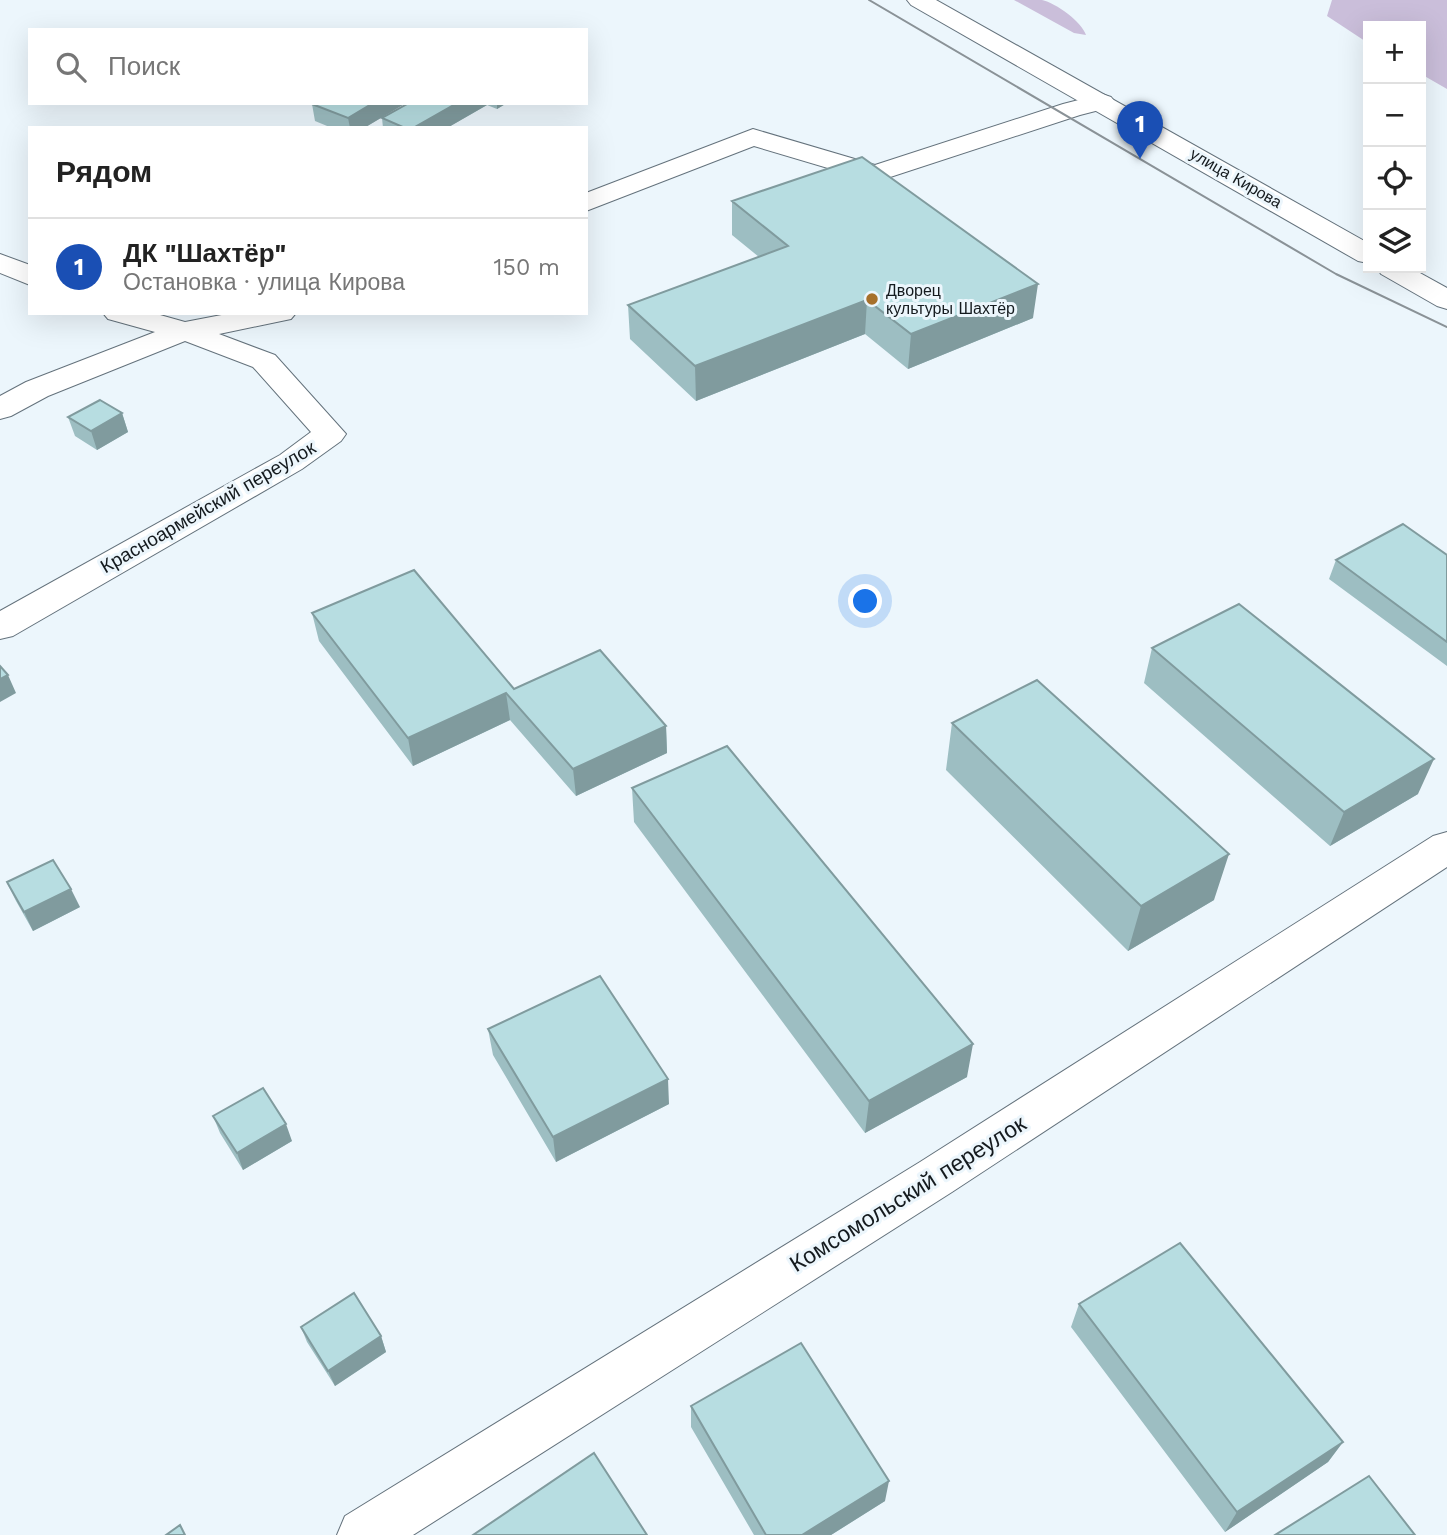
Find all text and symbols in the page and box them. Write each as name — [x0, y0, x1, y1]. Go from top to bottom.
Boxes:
map controls — [1363, 21, 1426, 273]
button: + — [1363, 21, 1426, 84]
search box — [28, 28, 588, 105]
icon: search — [52, 48, 90, 86]
text: Поиск — [108, 51, 180, 81]
button: − — [1363, 84, 1426, 147]
pin: 1 — [1117, 101, 1163, 159]
street label: улица Кирова — [1187, 144, 1285, 212]
button: locate — [1363, 147, 1426, 210]
text: Рядом — [56, 154, 152, 189]
button: layers — [1363, 210, 1426, 273]
text: ДК "Шахтёр" — [123, 238, 286, 268]
text: 1 — [74, 254, 84, 281]
text: 150 m — [494, 254, 560, 281]
text: Остановка · улица Кирова — [123, 269, 405, 296]
place label: Дворец культуры Шахтёр — [886, 281, 1015, 318]
marker: Дворец культуры Шахтёр — [864, 291, 880, 307]
street label: Красноармейский переулок — [96, 436, 320, 578]
your location — [848, 584, 882, 618]
street label: Комсомольский переулок — [785, 1110, 1032, 1278]

